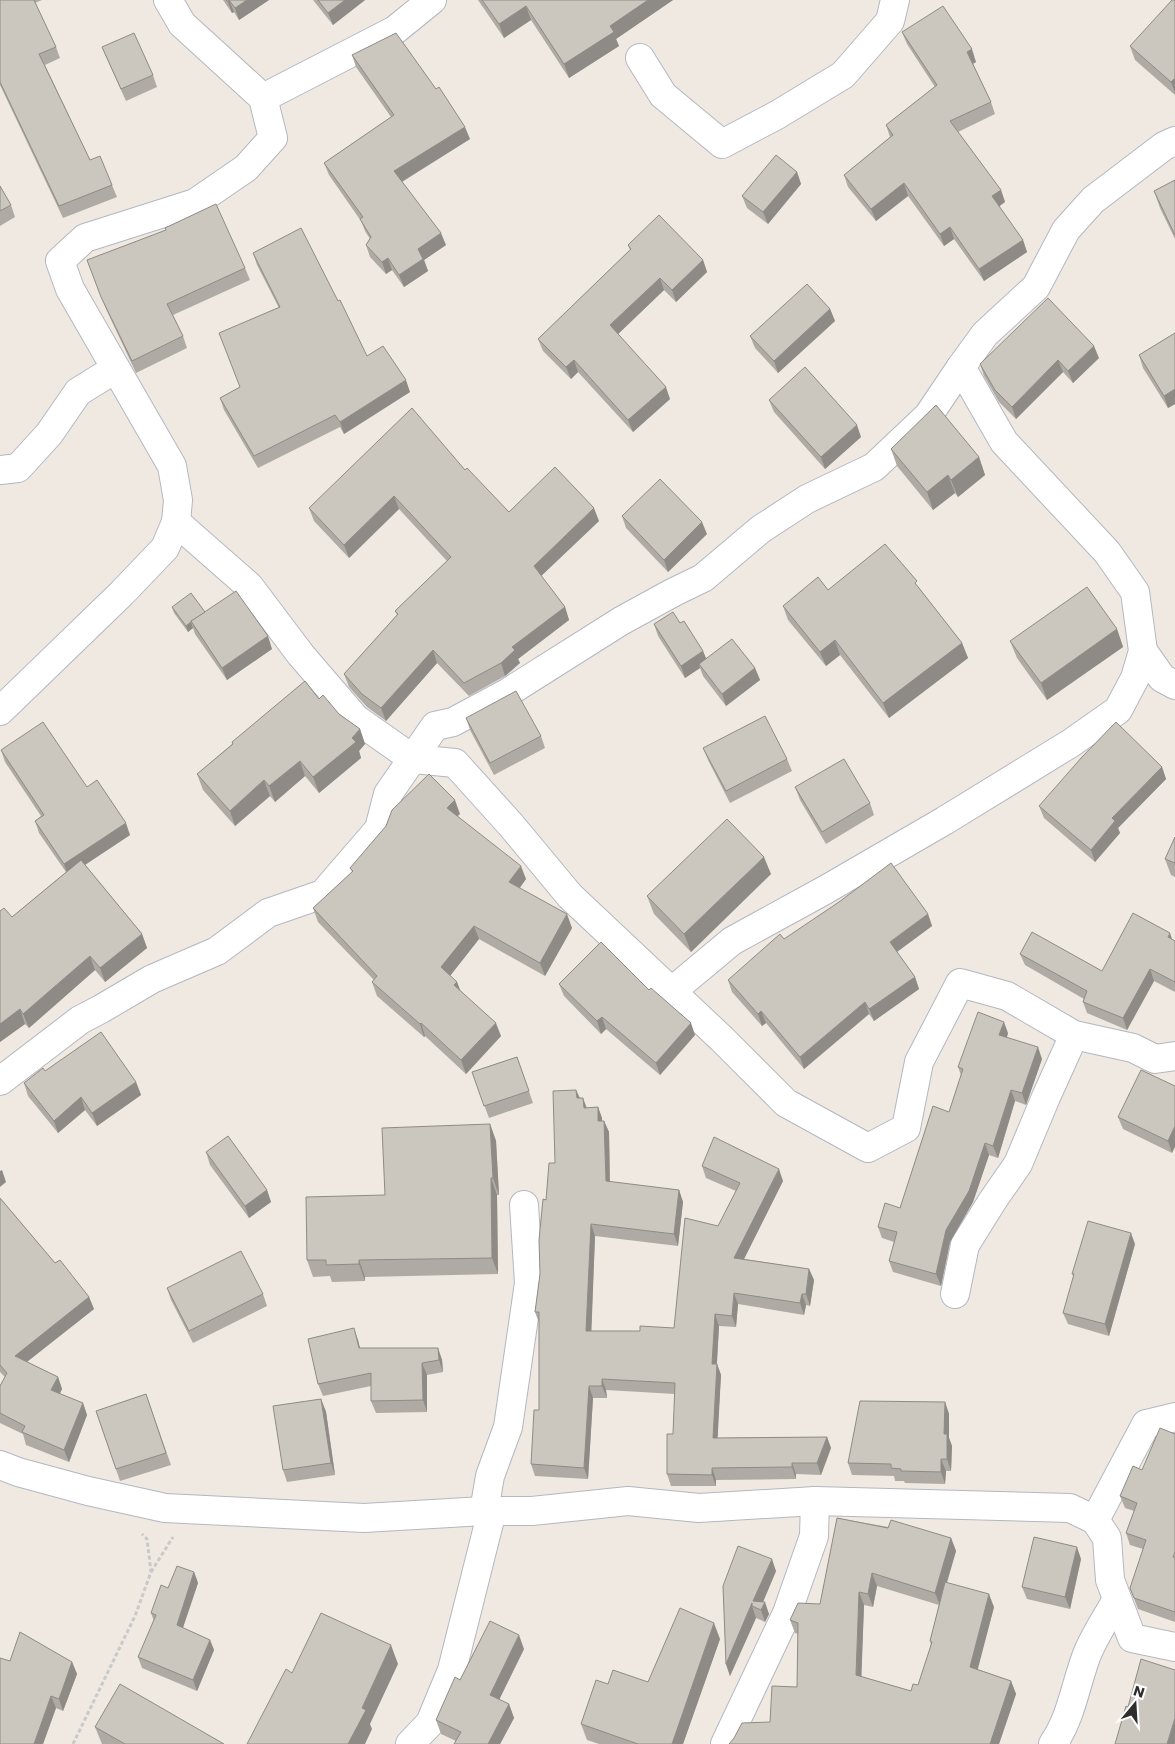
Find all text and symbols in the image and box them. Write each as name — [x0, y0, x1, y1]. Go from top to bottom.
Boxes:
north arrow — [1110, 1679, 1160, 1729]
text: N — [1131, 1680, 1147, 1703]

